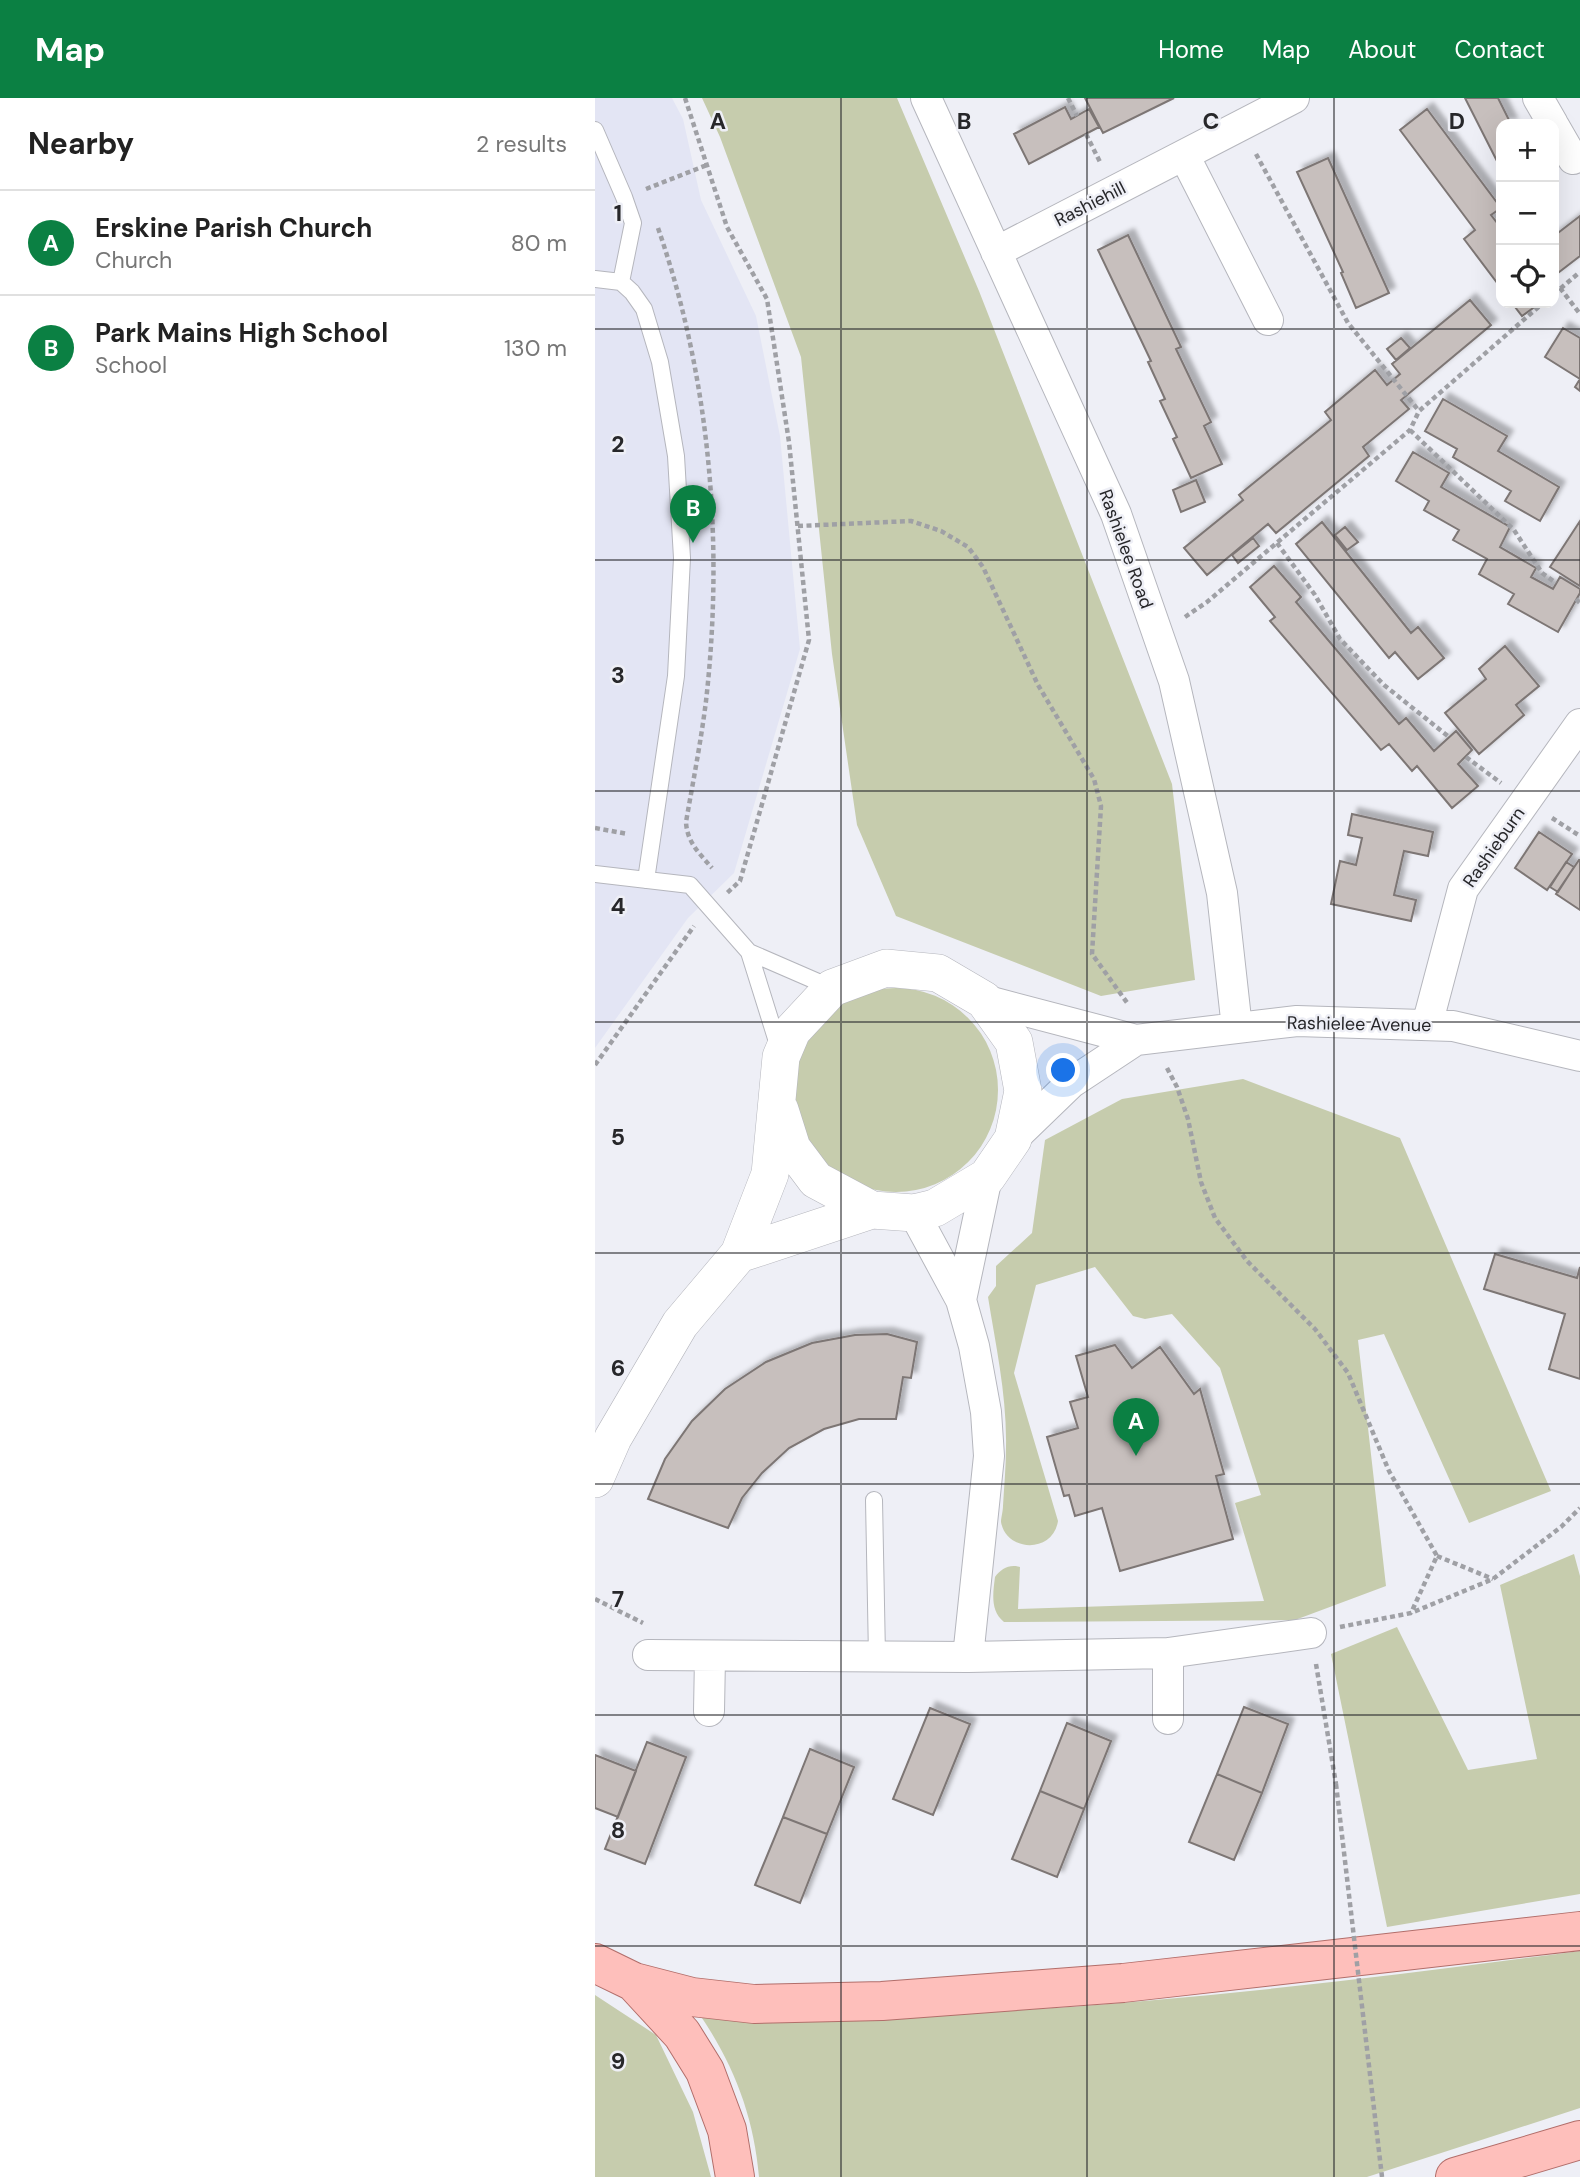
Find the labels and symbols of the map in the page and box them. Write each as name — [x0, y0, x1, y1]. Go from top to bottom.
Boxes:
text: A — [710, 106, 726, 136]
text: B — [957, 106, 971, 136]
text: C — [1203, 106, 1219, 136]
text: D — [1449, 106, 1465, 136]
street label: Rashiehill — [1050, 176, 1130, 232]
text: 1 — [614, 198, 622, 228]
text: 2 — [611, 429, 625, 459]
pin: B — [670, 485, 716, 543]
street label: Rashielee Road — [1093, 486, 1159, 612]
text: 3 — [611, 660, 625, 690]
street label: Rashieburn — [1458, 802, 1530, 892]
text: 4 — [611, 891, 626, 921]
street label: Rashielee Avenue — [1287, 1011, 1431, 1037]
your location — [1046, 1053, 1080, 1087]
text: 5 — [611, 1122, 625, 1152]
text: 6 — [611, 1353, 625, 1383]
pin: A — [1113, 1398, 1159, 1456]
text: 7 — [612, 1584, 624, 1614]
text: 8 — [611, 1815, 625, 1845]
text: 9 — [611, 2046, 625, 2076]

